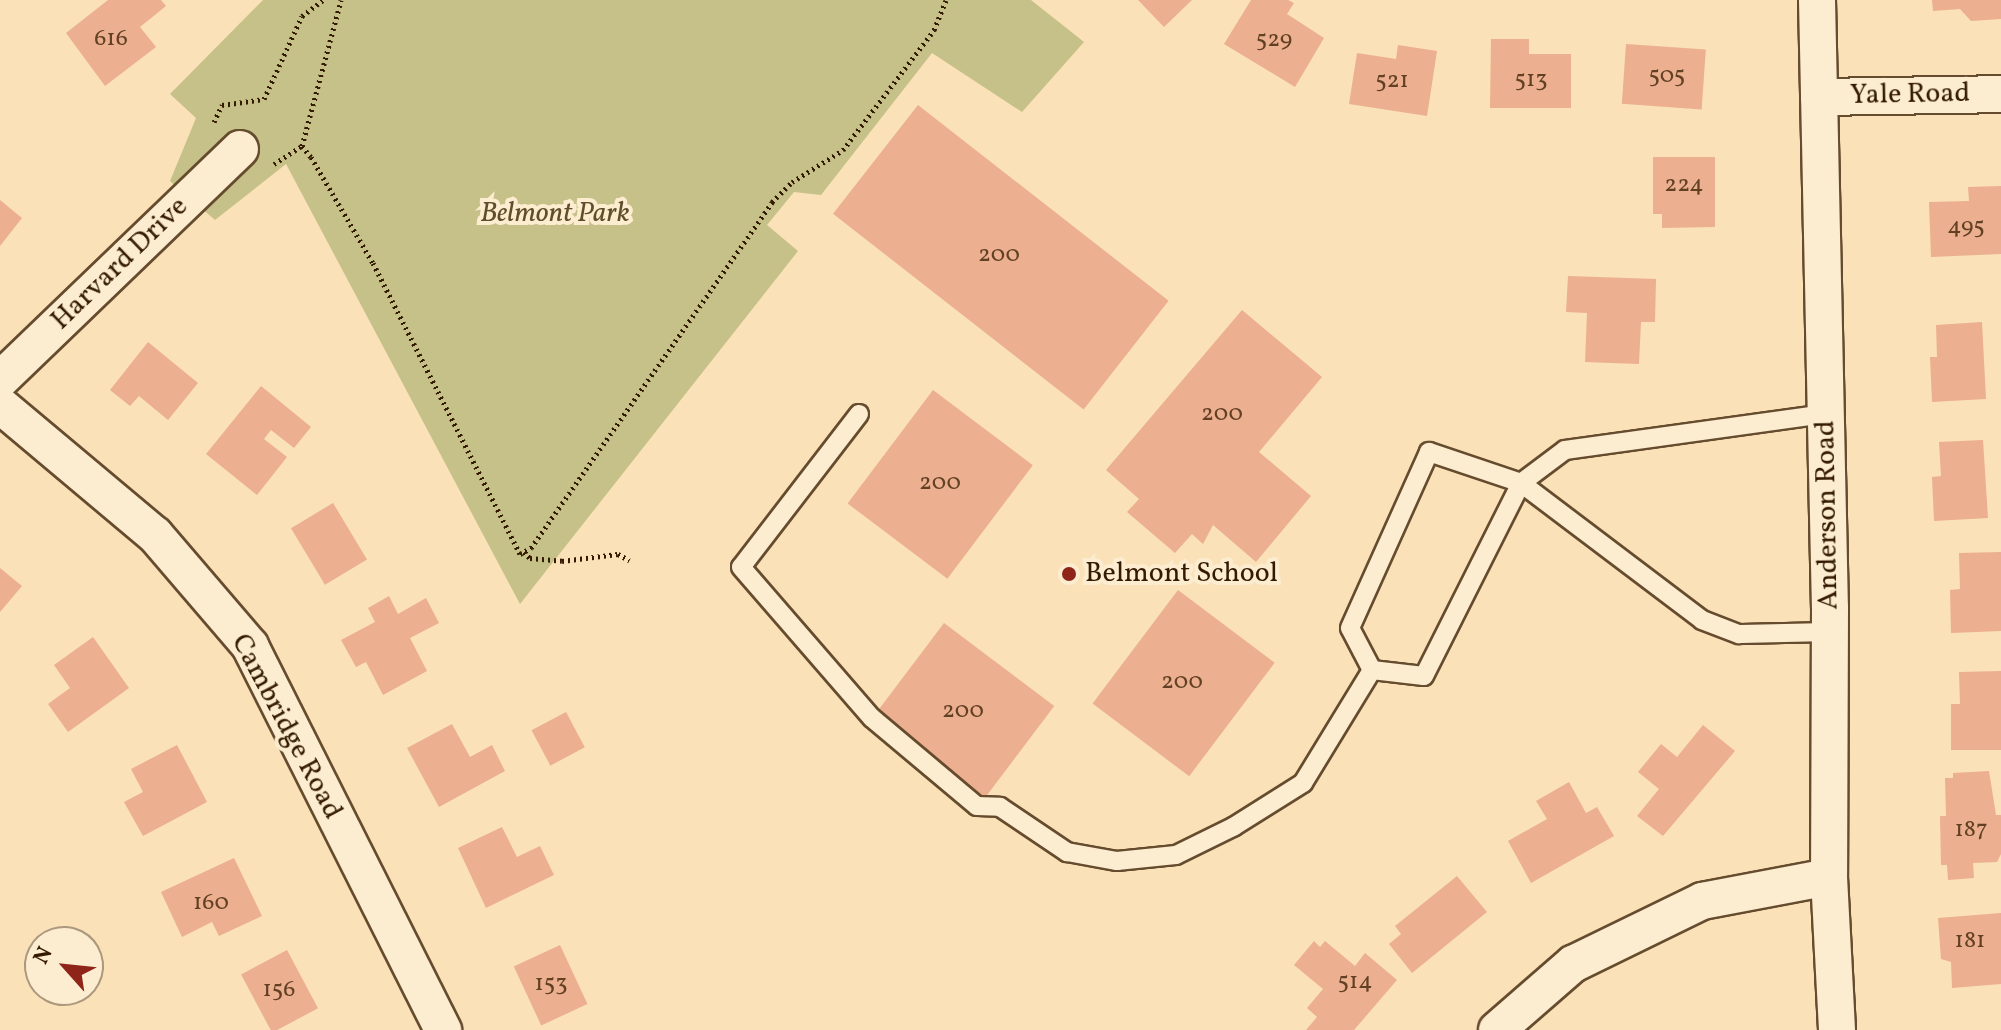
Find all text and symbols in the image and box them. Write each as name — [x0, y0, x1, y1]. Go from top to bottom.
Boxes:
house number: 616 — [94, 26, 128, 54]
house number: 529 — [1256, 27, 1292, 55]
house number: 505 — [1649, 63, 1685, 91]
house number: 513 — [1514, 67, 1548, 95]
house number: 521 — [1375, 68, 1409, 96]
street label: Yale Road — [1850, 77, 1970, 113]
house number: 224 — [1664, 172, 1704, 200]
street label: Harvard Drive — [45, 190, 195, 338]
park label: Belmont Park — [480, 197, 630, 231]
house number: 495 — [1947, 214, 1985, 242]
house number: 200 — [978, 242, 1020, 270]
house number: 200 — [1201, 401, 1243, 429]
street label: Anderson Road — [1810, 420, 1846, 610]
house number: 200 — [919, 470, 961, 498]
place label: Belmont School — [1085, 557, 1278, 591]
marker: Belmont School — [1060, 565, 1078, 583]
street label: Cambridge Road — [223, 629, 349, 825]
house number: 200 — [1161, 669, 1203, 697]
house number: 200 — [942, 698, 984, 726]
house number: 187 — [1954, 817, 1988, 845]
house number: 160 — [193, 890, 229, 918]
north arrow — [24, 926, 104, 1006]
house number: 181 — [1955, 928, 1985, 956]
text: N — [27, 942, 61, 970]
house number: 514 — [1337, 969, 1373, 997]
house number: 153 — [534, 971, 568, 999]
house number: 156 — [263, 977, 295, 1005]

